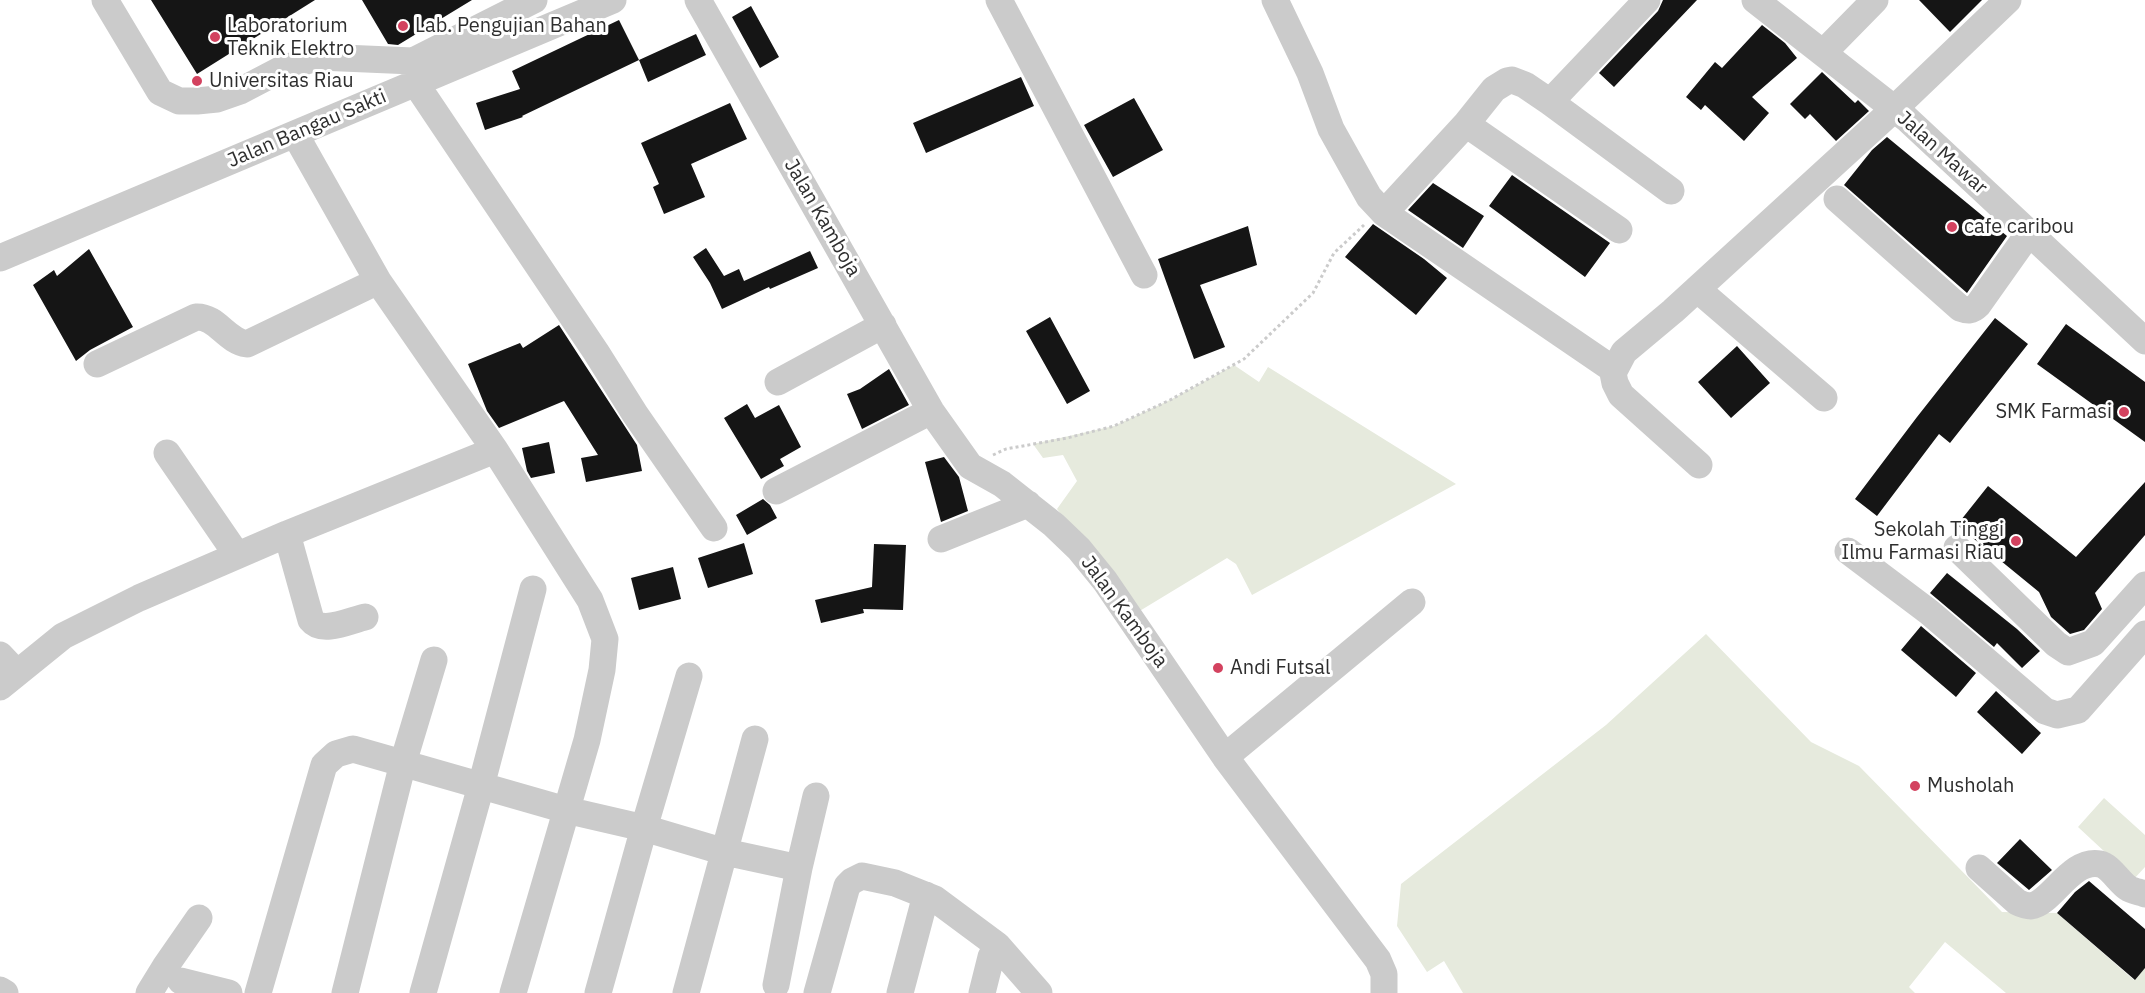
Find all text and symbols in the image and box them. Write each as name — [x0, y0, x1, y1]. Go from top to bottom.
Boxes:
place label: Laboratorium Teknik Elektro — [227, 14, 354, 61]
place label: Lab. Pengujian Bahan — [415, 14, 607, 38]
marker: Lab. Pengujian Bahan — [396, 19, 410, 33]
marker: Laboratorium Teknik Elektro — [208, 30, 222, 44]
place label: Universitas Riau — [209, 69, 354, 93]
marker: Universitas Riau — [190, 74, 204, 88]
street label: Jalan Bangau Sakti — [224, 85, 390, 173]
street label: Jalan Mawar — [1892, 106, 1992, 200]
street label: Jalan Kamboja — [779, 155, 865, 281]
place label: cafe caribou — [1964, 215, 2074, 239]
marker: cafe caribou — [1945, 220, 1959, 234]
place label: SMK Farmasi — [1995, 400, 2112, 424]
marker: SMK Farmasi — [2117, 405, 2131, 419]
place label: Sekolah Tinggi Ilmu Farmasi Riau — [1841, 518, 2004, 565]
marker: Sekolah Tinggi Ilmu Farmasi Riau — [2009, 534, 2023, 548]
street label: Jalan Kamboja — [1075, 552, 1173, 672]
place label: Andi Futsal — [1230, 656, 1330, 680]
marker: Andi Futsal — [1211, 661, 1225, 675]
place label: Musholah — [1927, 774, 2014, 798]
marker: Musholah — [1908, 779, 1922, 793]

